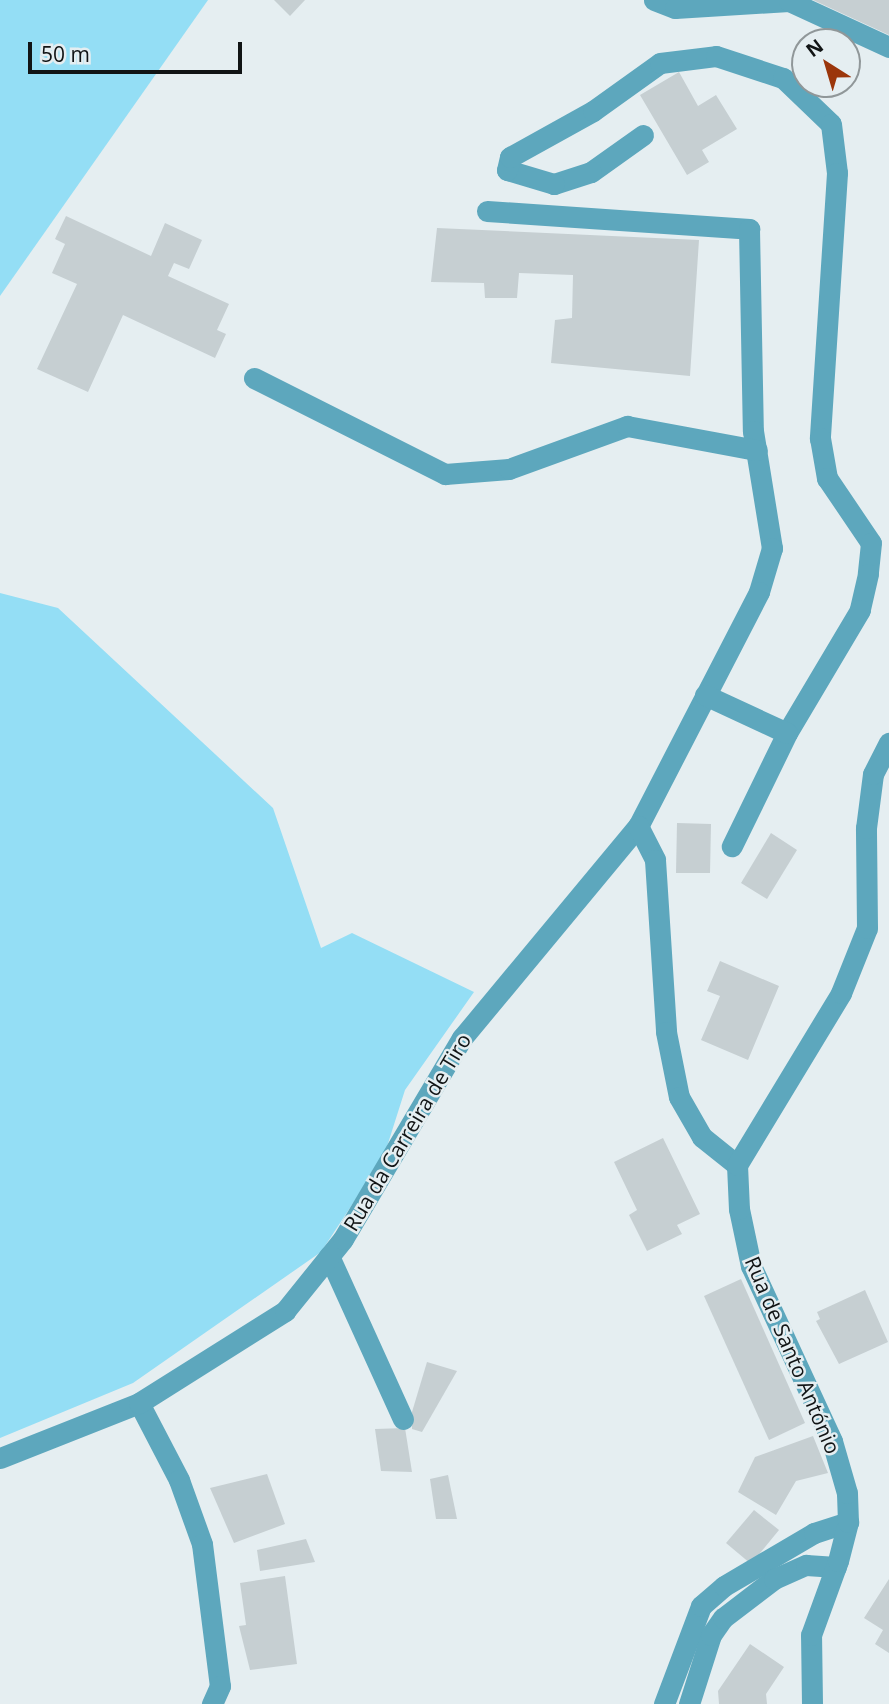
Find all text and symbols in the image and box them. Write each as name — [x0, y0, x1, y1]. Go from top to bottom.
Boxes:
scale bar — [32, 28, 245, 72]
north arrow — [791, 28, 861, 98]
text: N — [801, 33, 829, 63]
text: 50 m — [41, 40, 90, 68]
street label: Rua da Carreira de Tiro — [338, 1029, 476, 1235]
street label: Rua de Santo António — [740, 1253, 846, 1457]

